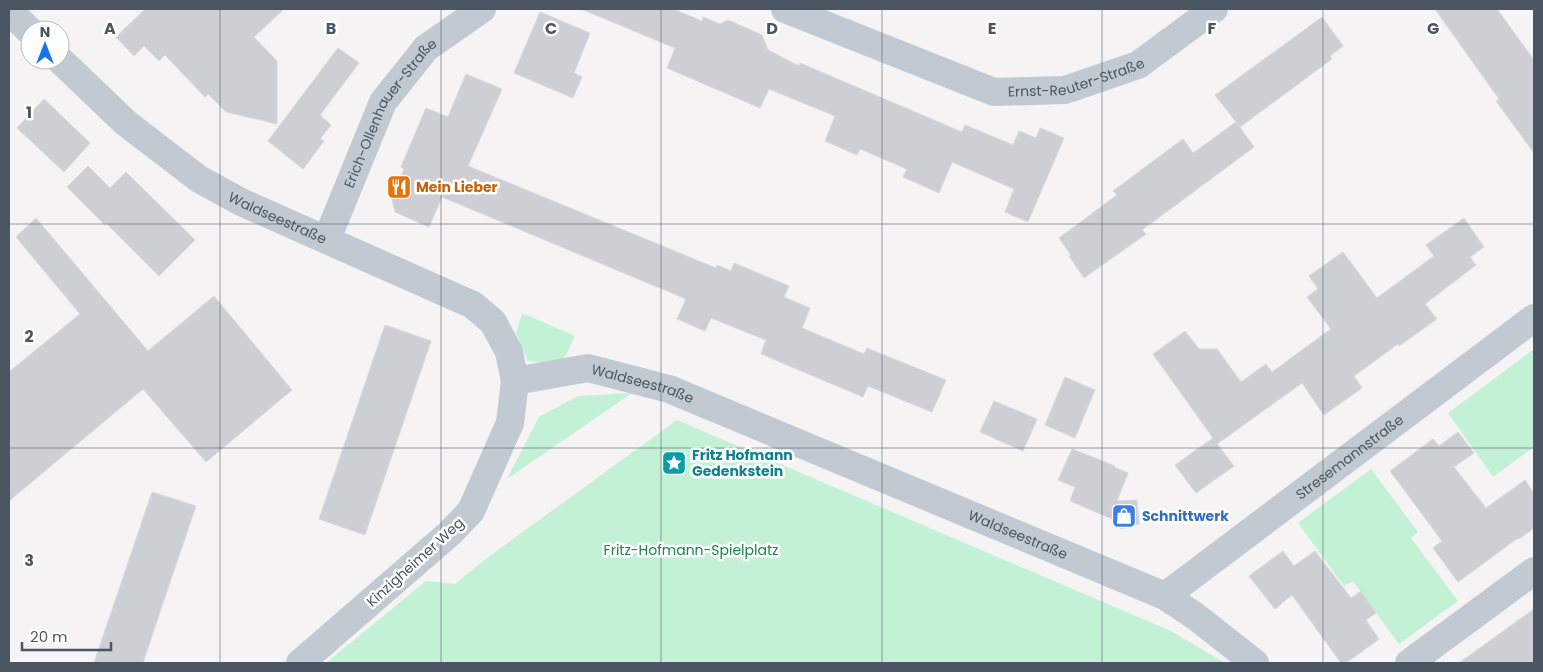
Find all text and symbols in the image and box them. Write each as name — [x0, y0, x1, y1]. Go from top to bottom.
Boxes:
text: A — [104, 17, 116, 40]
text: B — [326, 17, 336, 40]
text: C — [545, 17, 557, 40]
text: D — [766, 17, 778, 40]
text: E — [988, 17, 996, 40]
text: F — [1208, 17, 1217, 40]
text: G — [1427, 17, 1439, 40]
north arrow — [20, 20, 70, 70]
text: N — [40, 22, 50, 42]
street label: Erich-Ollenhauer-Straße — [339, 33, 441, 191]
street label: Ernst-Reuter-Straße — [1007, 53, 1149, 102]
text: 1 — [26, 101, 32, 124]
restaurant icon: Mein Lieber — [386, 174, 412, 200]
place label: Mein Lieber — [416, 177, 498, 197]
street label: Waldseestraße — [225, 187, 330, 249]
text: 2 — [24, 325, 34, 348]
street label: Waldseestraße — [589, 359, 697, 408]
street label: Stresemannstraße — [1291, 410, 1408, 504]
place label: Fritz Hofmann Gedenkstein — [692, 445, 793, 481]
place icon: Fritz Hofmann Gedenkstein — [661, 450, 687, 476]
shop icon: Schnittwerk — [1111, 503, 1137, 529]
street label: Waldseestraße — [965, 505, 1071, 564]
place label: Schnittwerk — [1142, 506, 1229, 526]
street label: Kinzigheimer Weg — [362, 513, 468, 611]
park label: Fritz-Hofmann-Spielplatz — [604, 540, 778, 560]
text: 3 — [24, 549, 34, 572]
scale bar — [22, 620, 111, 652]
text: 20 m — [30, 626, 68, 647]

